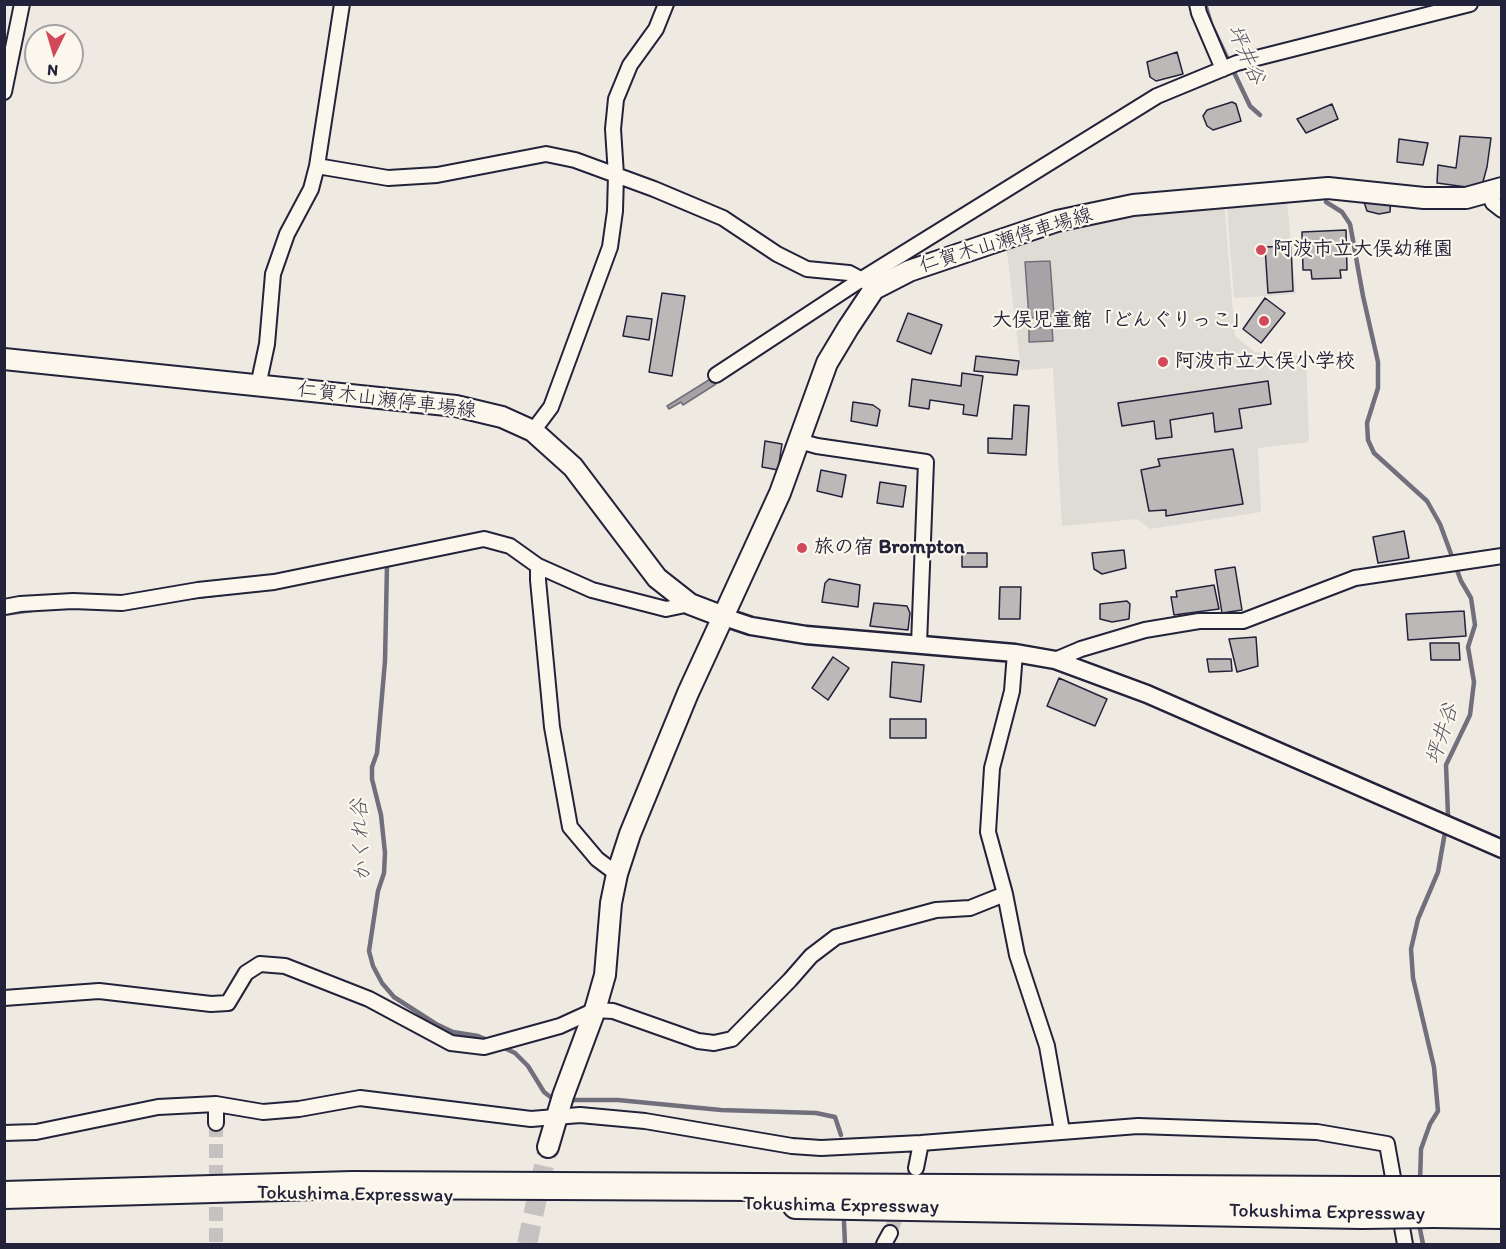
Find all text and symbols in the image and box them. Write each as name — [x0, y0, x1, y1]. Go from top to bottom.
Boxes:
water label: 坪井谷 — [1221, 21, 1269, 89]
north arrow — [24, 24, 84, 84]
text: N — [46, 61, 59, 80]
street label: 仁賀木山瀬停車場線 — [916, 203, 1096, 279]
place label: 阿波市立大俣幼稚園 — [1273, 238, 1453, 262]
marker: 阿波市立大俣幼稚園 — [1254, 243, 1268, 257]
place label: 大俣児童館「どんぐりっこ」 — [992, 309, 1252, 333]
marker: 大俣児童館「どんぐりっこ」 — [1257, 314, 1271, 328]
place label: 阿波市立大俣小学校 — [1175, 350, 1355, 374]
marker: 阿波市立大俣小学校 — [1156, 355, 1170, 369]
street label: 仁賀木山瀬停車場線 — [296, 378, 478, 424]
place label: 旅の宿 Brompton — [814, 536, 965, 560]
marker: 旅の宿 Brompton — [795, 541, 809, 555]
water label: 坪井谷 — [1421, 700, 1465, 768]
water label: かくれ谷 — [347, 797, 377, 883]
street label: Tokushima Expressway — [257, 1181, 453, 1209]
street label: Tokushima Expressway — [743, 1192, 939, 1220]
street label: Tokushima Expressway — [1229, 1199, 1425, 1227]

